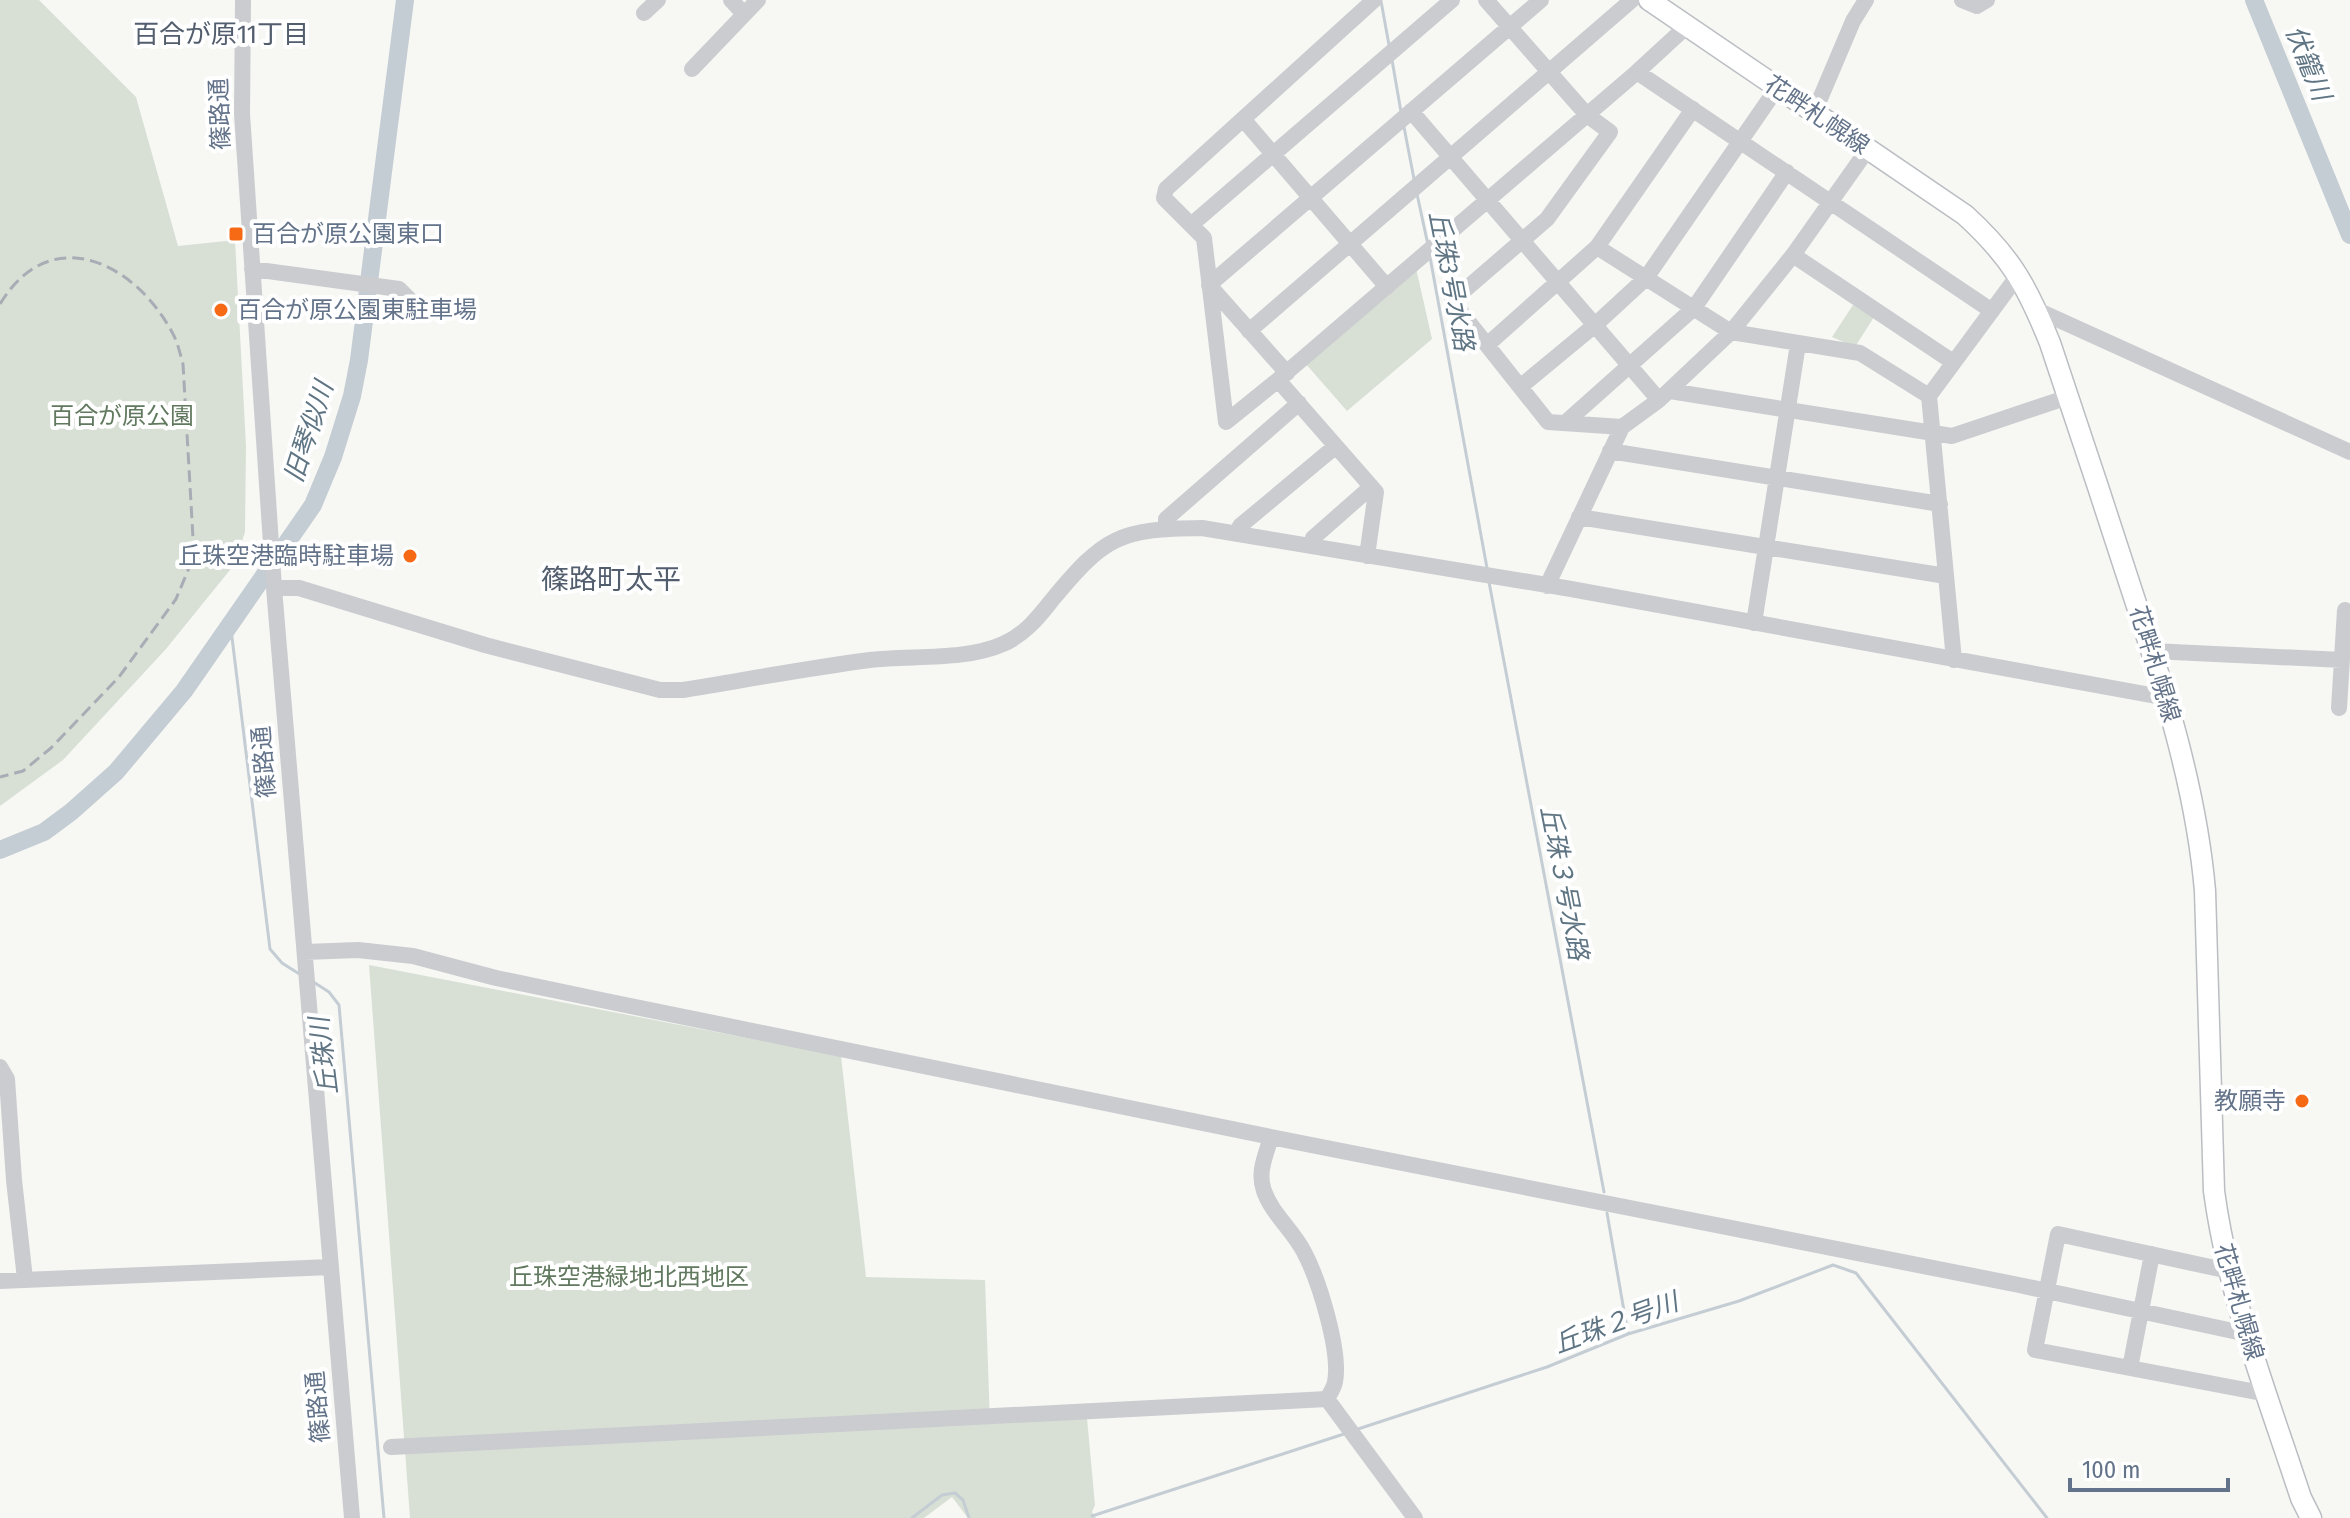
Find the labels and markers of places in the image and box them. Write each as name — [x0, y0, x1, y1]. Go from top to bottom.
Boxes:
place label: 百合が原公園東口 — [252, 220, 444, 248]
marker: 百合が原公園東口 — [227, 225, 245, 243]
place label: 百合が原公園東駐車場 — [237, 296, 477, 324]
marker: 百合が原公園東駐車場 — [212, 301, 230, 319]
place label: 丘珠空港臨時駐車場 — [178, 542, 394, 570]
marker: 丘珠空港臨時駐車場 — [401, 547, 419, 565]
place label: 教願寺 — [2214, 1087, 2286, 1115]
marker: 教願寺 — [2293, 1092, 2311, 1110]

